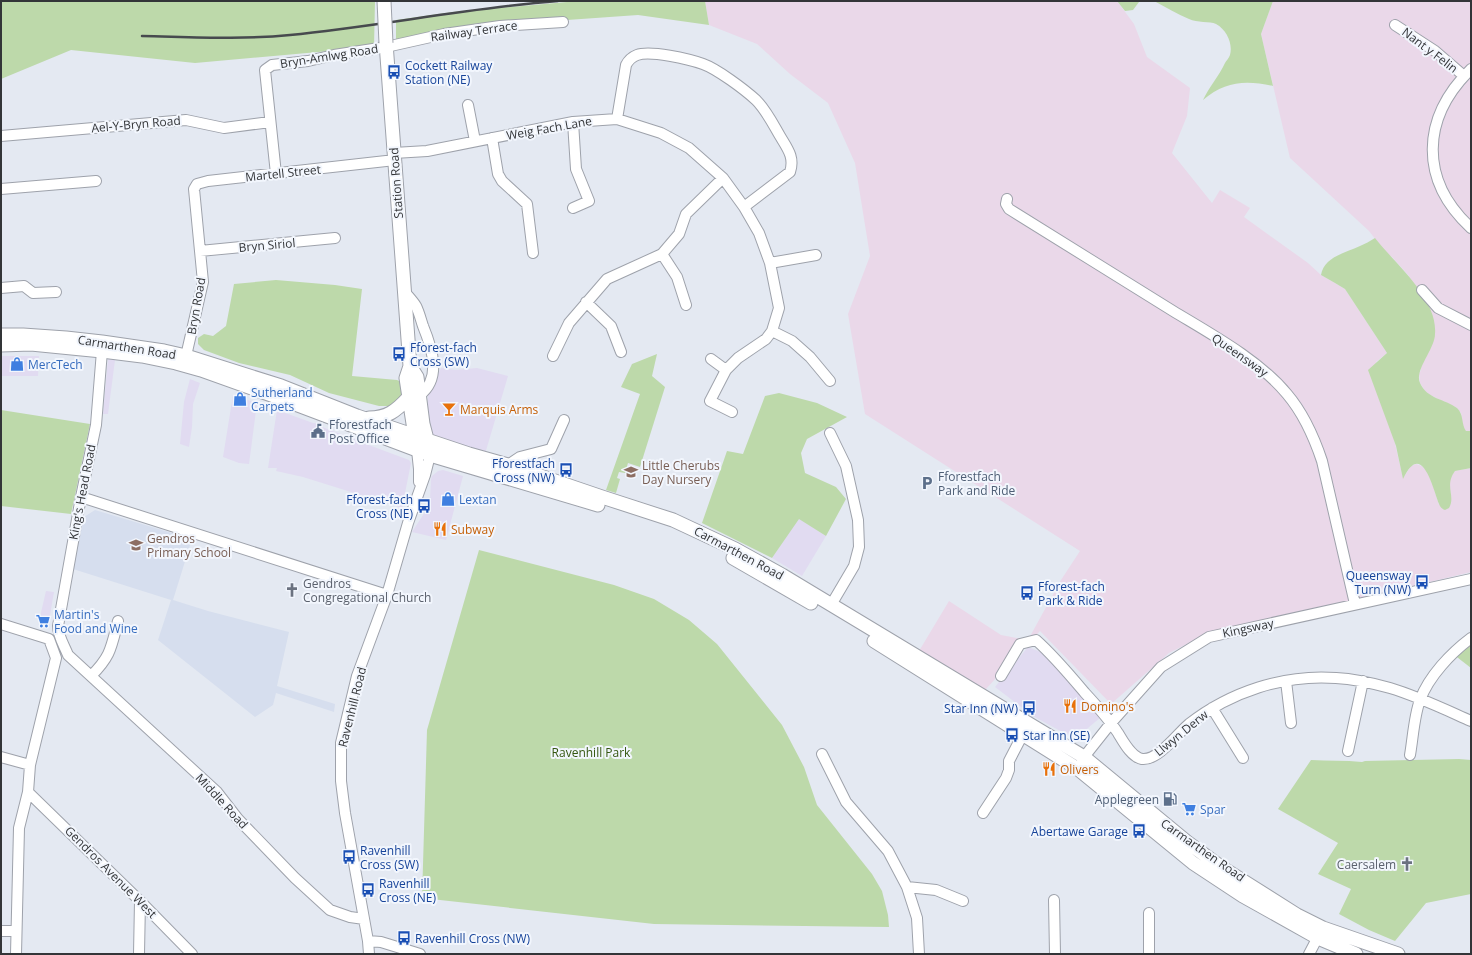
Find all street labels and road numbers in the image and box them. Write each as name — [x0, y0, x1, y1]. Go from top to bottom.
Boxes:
street label: Railway Terrace — [429, 16, 519, 46]
street label: Nant y Felin — [1399, 23, 1461, 77]
street label: Bryn-Amlwg Road — [279, 40, 379, 72]
street label: Ael-Y-Bryn Road — [91, 112, 181, 136]
street label: Weig Fach Lane — [505, 112, 593, 144]
street label: Station Road — [385, 147, 407, 219]
street label: Martell Street — [244, 161, 322, 185]
street label: Bryn Siriol — [238, 234, 296, 256]
street label: Bryn Road — [183, 276, 209, 336]
street label: Queensway — [1208, 329, 1272, 381]
street label: Carmarthen Road — [77, 331, 177, 363]
street label: King's Head Road — [64, 443, 100, 541]
street label: Carmarthen Road — [691, 522, 787, 584]
street label: Kingsway — [1221, 614, 1276, 642]
street label: Ravenhill Road — [334, 665, 370, 749]
street label: Llwyn Derw — [1150, 706, 1212, 760]
street label: Middle Road — [192, 770, 252, 832]
street label: Carmarthen Road — [1157, 815, 1249, 885]
street label: Gendros Avenue West — [61, 822, 161, 922]

